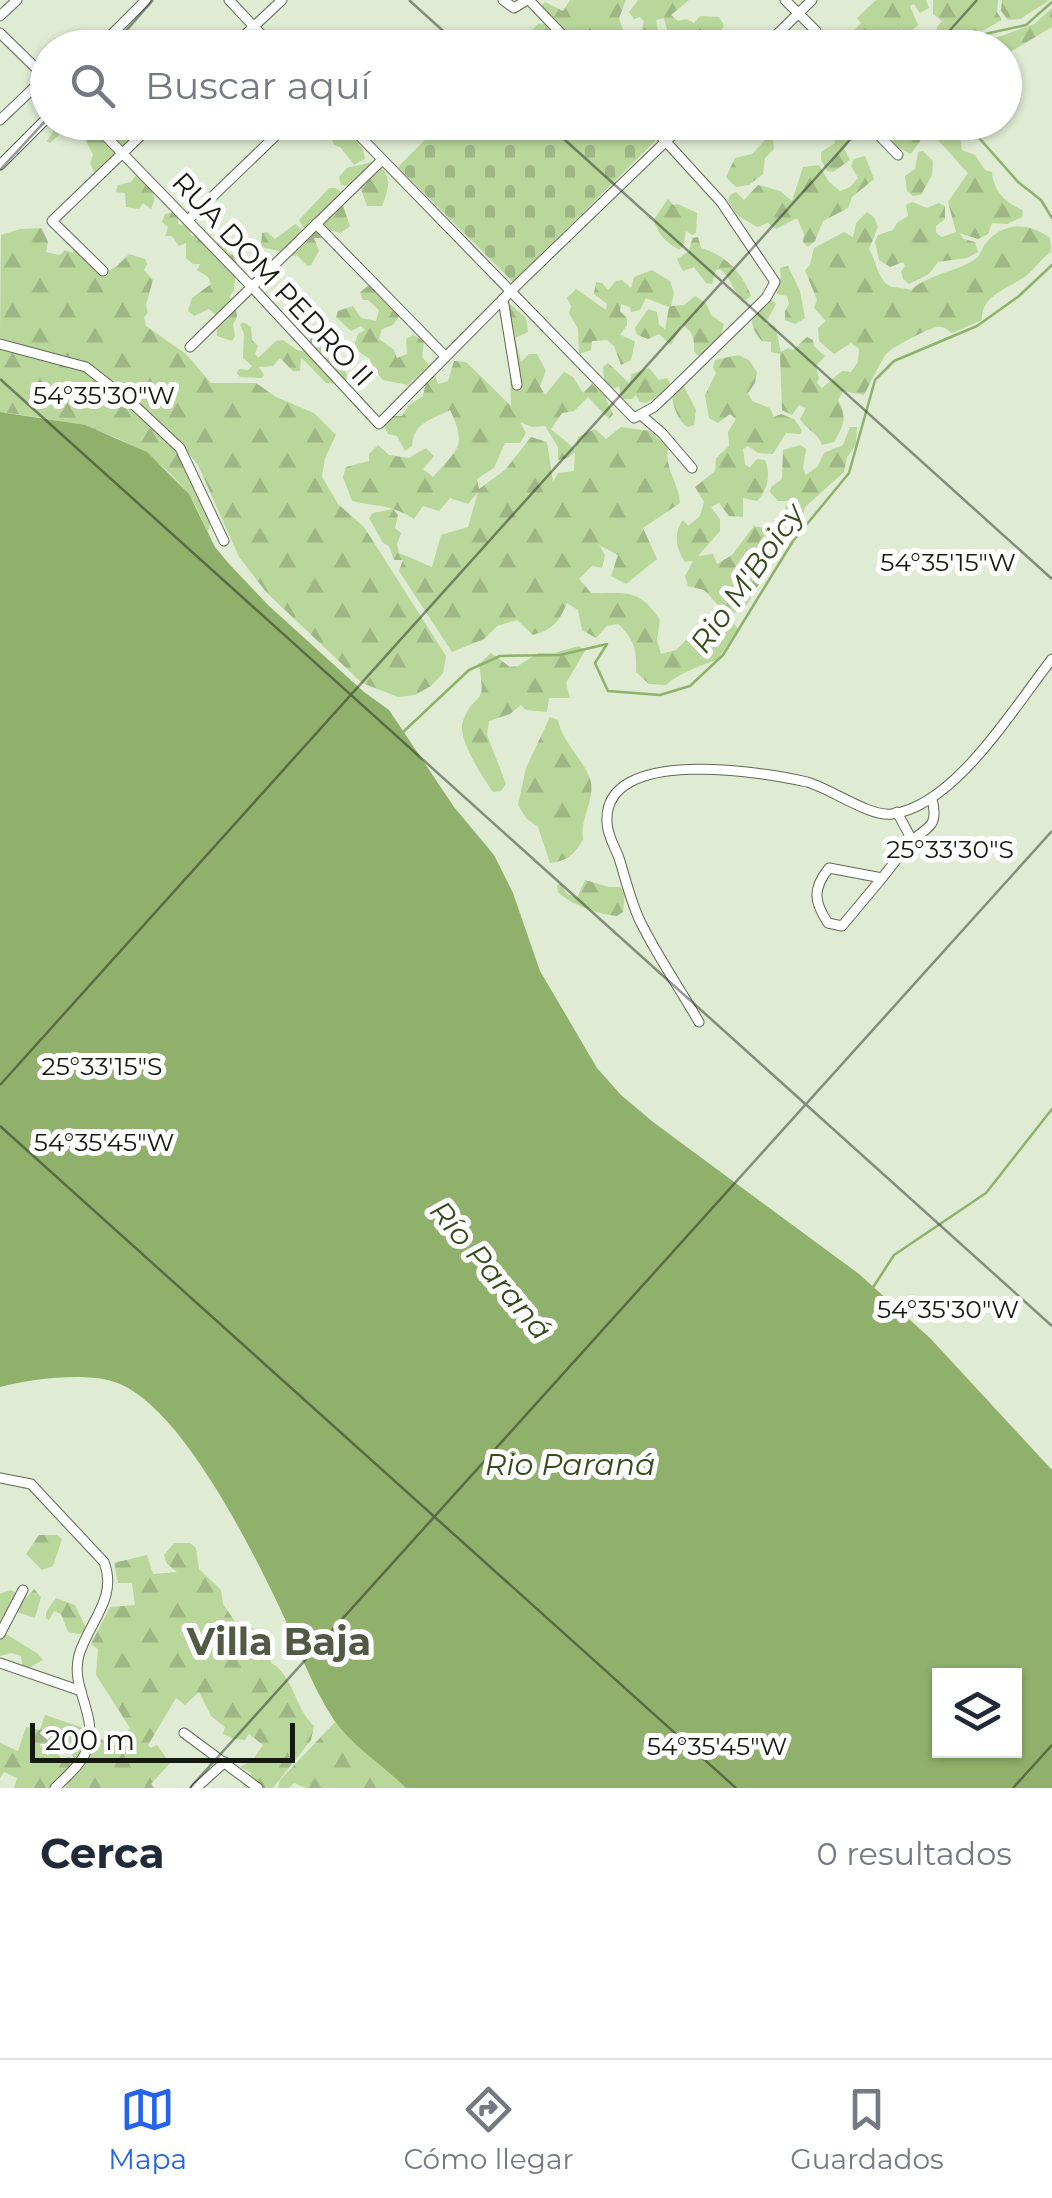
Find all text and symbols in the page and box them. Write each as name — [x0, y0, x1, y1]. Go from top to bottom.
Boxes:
search box — [30, 30, 1022, 140]
icon: search — [65, 58, 120, 113]
text: Buscar aquí — [145, 62, 371, 109]
street label: RUA DOM PEDRO II — [165, 165, 381, 393]
text: 54°35'30"W — [33, 380, 175, 410]
water label: Rio M'Boicy — [682, 495, 813, 660]
text: 54°35'15"W — [880, 547, 1016, 577]
text: 25°33'30"S — [886, 834, 1014, 864]
text: 25°33'15"S — [42, 1051, 162, 1081]
text: 54°35'45"W — [34, 1127, 174, 1157]
water label: Río Paraná — [422, 1193, 560, 1347]
text: 54°35'30"W — [877, 1294, 1019, 1324]
water label: Rio Paraná — [485, 1446, 655, 1483]
district label: Villa Baja — [186, 1618, 371, 1665]
map controls — [932, 1668, 1022, 1758]
button: layers — [932, 1668, 1022, 1758]
scale bar — [30, 1718, 295, 1762]
text: 200 m — [45, 1723, 135, 1757]
text: 54°35'45"W — [647, 1731, 787, 1761]
text: Cerca — [40, 1827, 165, 1879]
text: 0 resultados — [817, 1834, 1012, 1873]
tab: Mapa — [108, 2082, 187, 2176]
tab: Cómo llegar — [403, 2082, 574, 2176]
tab: Guardados — [790, 2082, 944, 2176]

